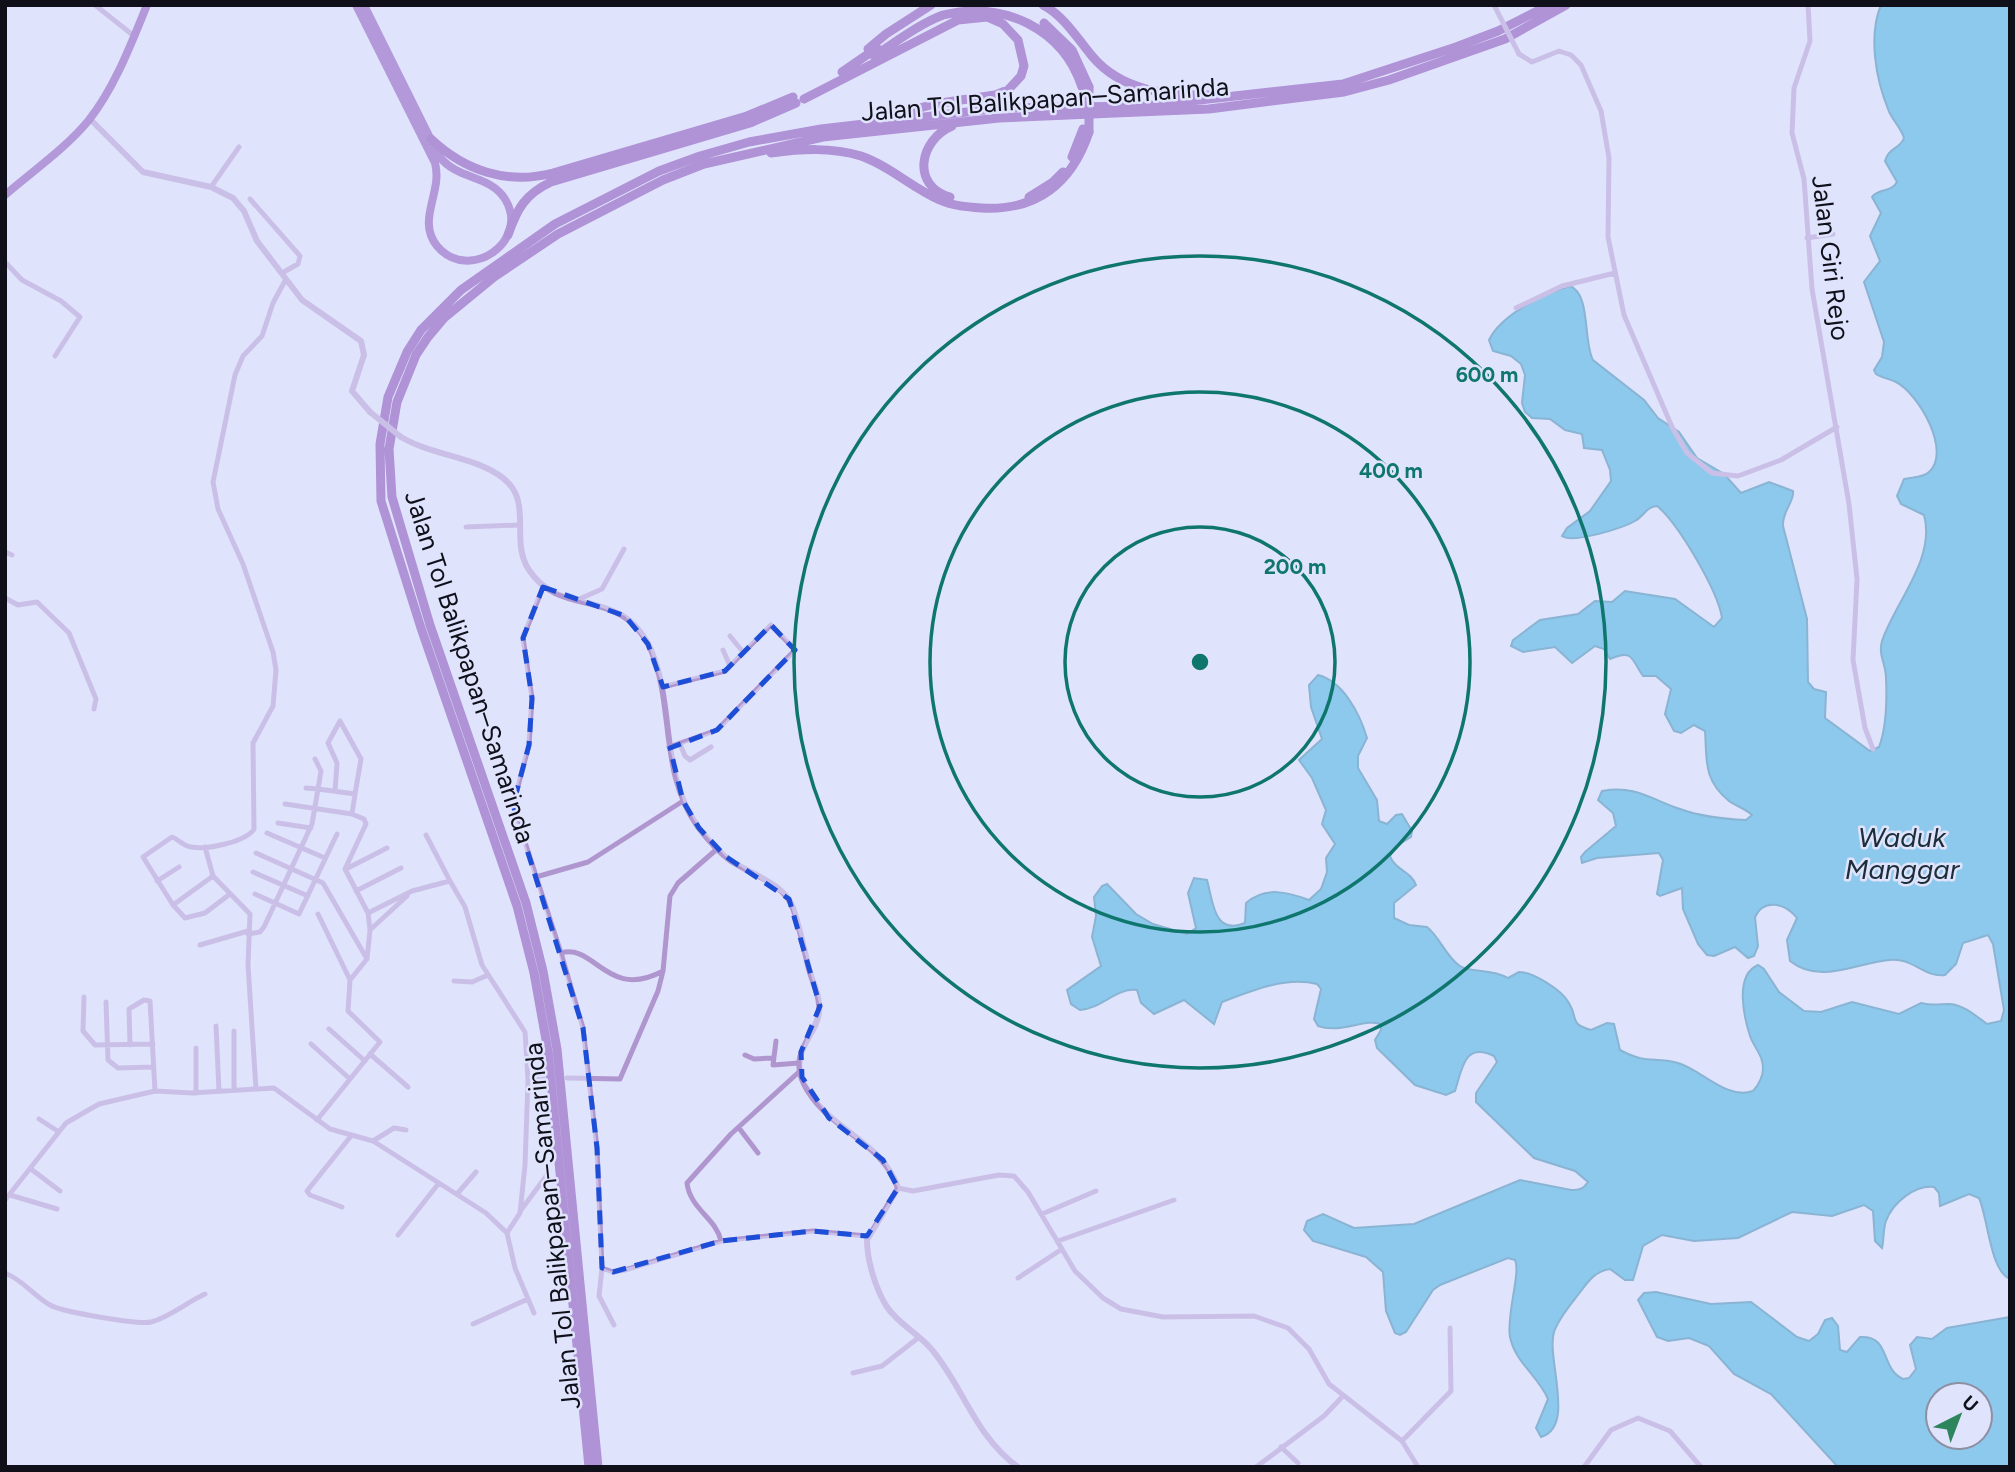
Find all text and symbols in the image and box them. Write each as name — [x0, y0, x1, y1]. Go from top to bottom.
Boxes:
street label: Jalan Tol Balikpapan–Samarinda — [860, 70, 1230, 128]
street label: Jalan Giri Rejo — [1805, 174, 1857, 342]
text: 600 m — [1456, 362, 1518, 387]
text: 400 m — [1359, 458, 1423, 483]
street label: Jalan Tol Balikpapan–Samarinda — [398, 487, 542, 847]
text: 200 m — [1264, 554, 1326, 579]
centre of rings — [1188, 650, 1212, 674]
water label: Waduk Manggar — [1845, 820, 1961, 886]
street label: Jalan Tol Balikpapan–Samarinda — [517, 1041, 587, 1411]
north arrow — [1924, 1381, 1994, 1451]
text: U — [1957, 1391, 1983, 1417]

